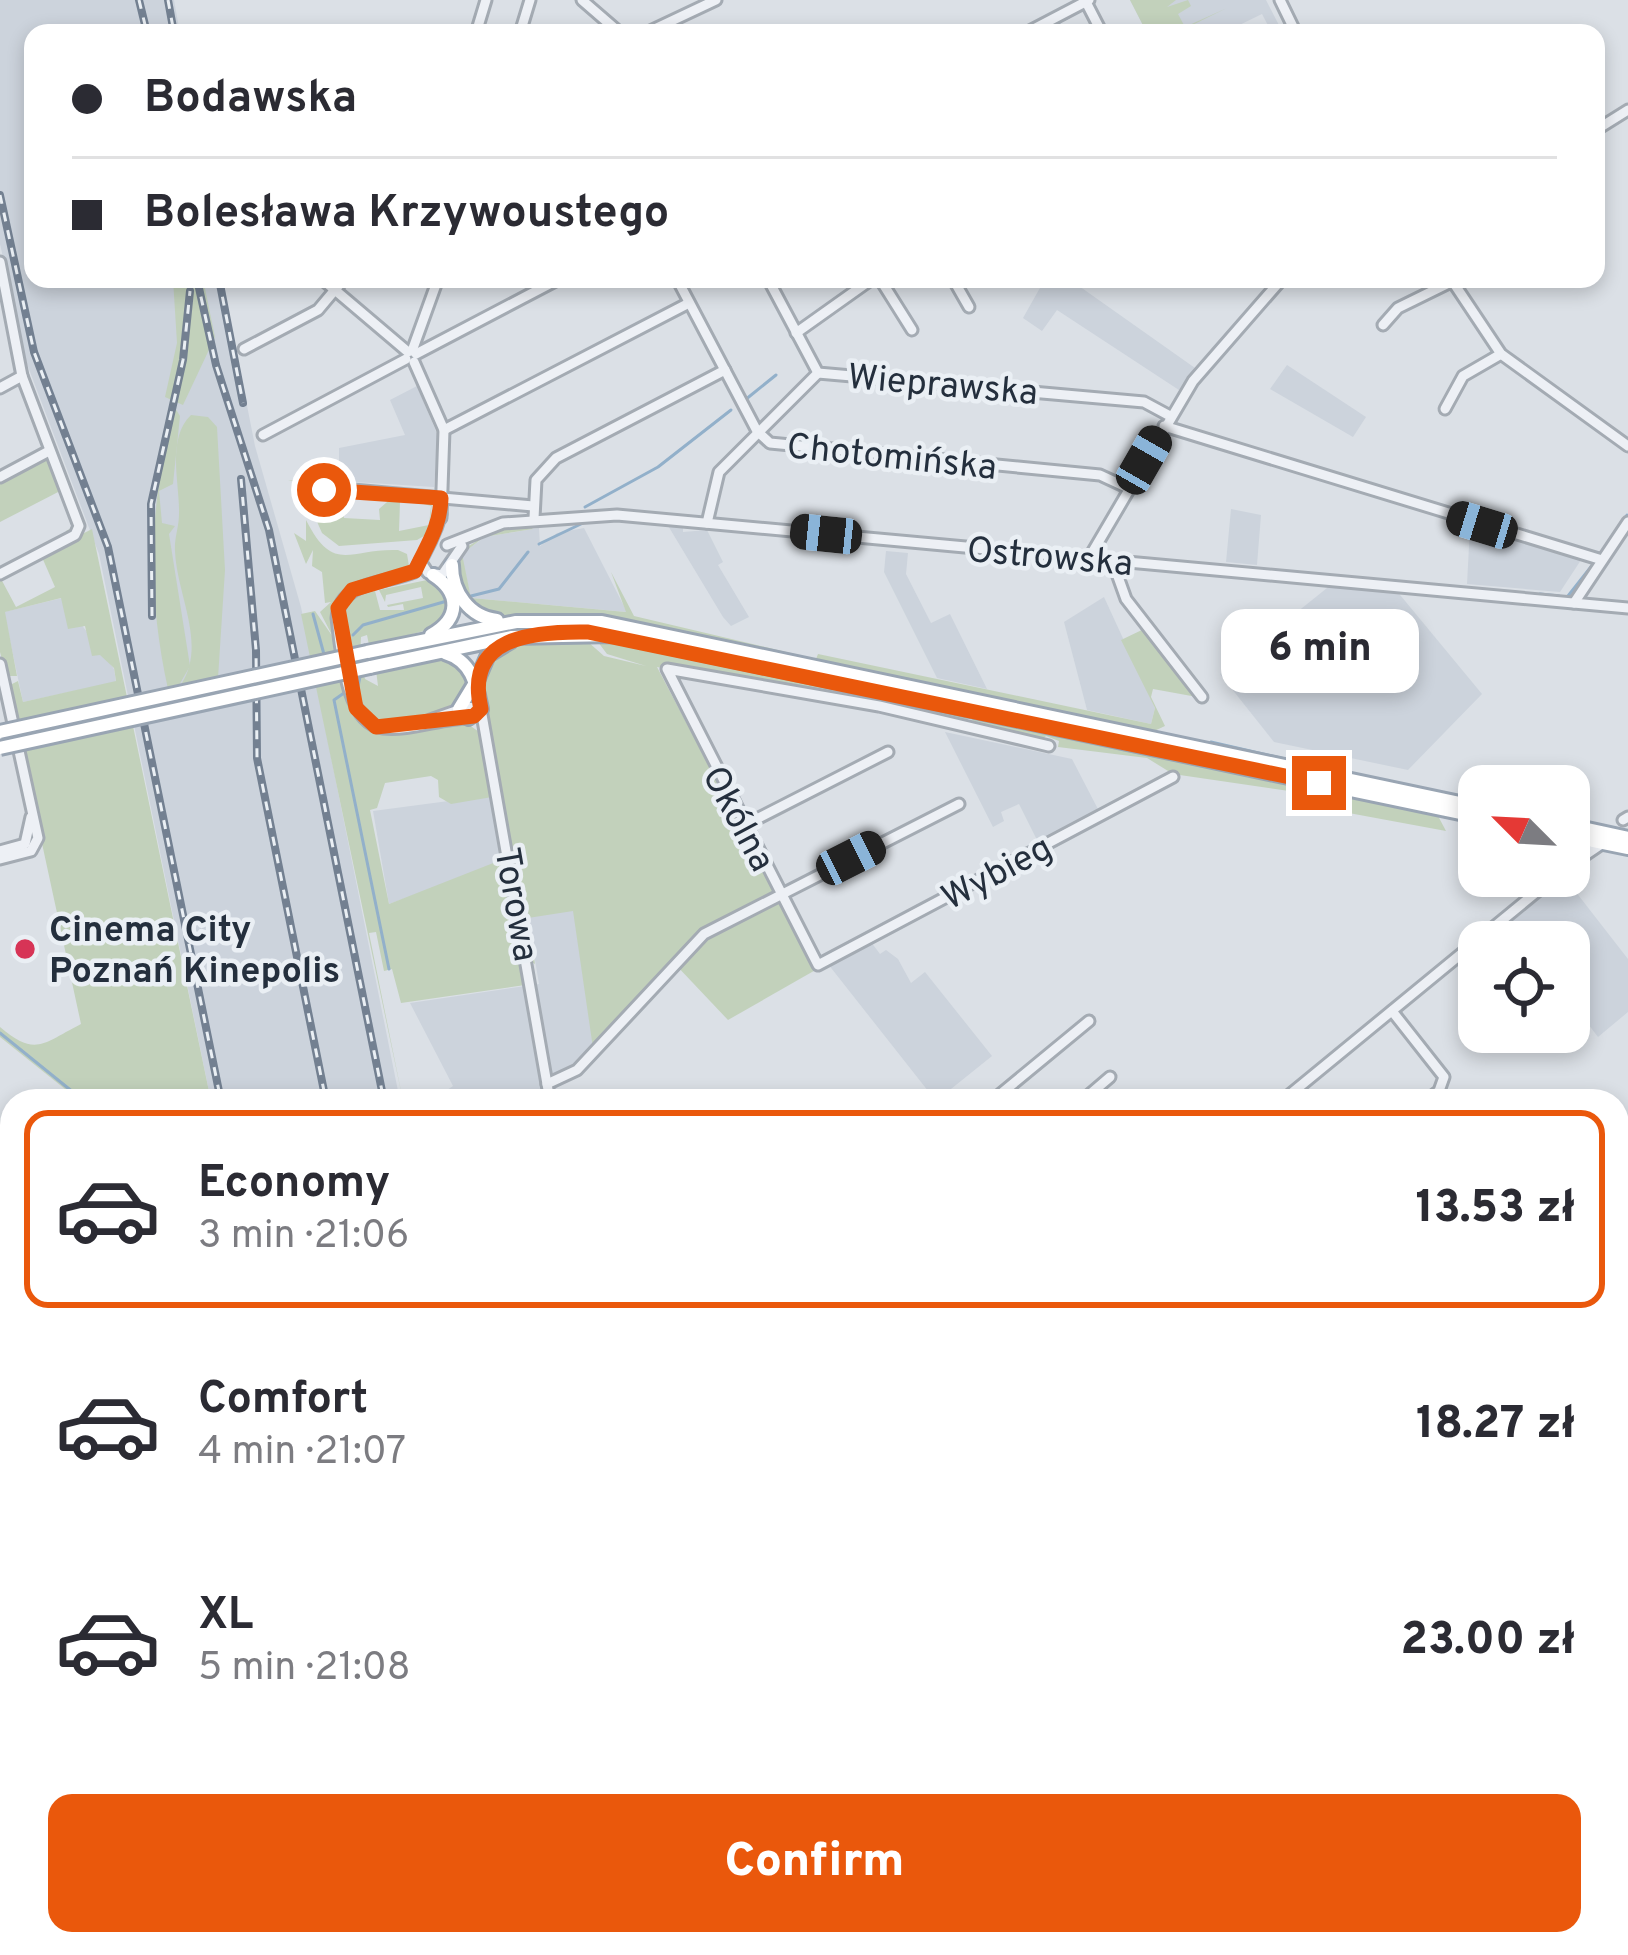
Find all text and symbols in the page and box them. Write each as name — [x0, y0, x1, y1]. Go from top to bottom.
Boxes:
text: Bodawska — [144, 71, 357, 128]
text: Bolesława Krzywoustego — [144, 186, 669, 243]
street label: Wieprawska — [846, 356, 1040, 418]
car — [1110, 420, 1178, 500]
street label: Chotomińska — [784, 425, 999, 493]
route start — [297, 463, 351, 517]
car — [1442, 497, 1522, 553]
car — [788, 512, 864, 556]
street label: Ostrowska — [965, 529, 1135, 589]
callout: 6 min — [1220, 609, 1418, 693]
text: 6 min — [1268, 626, 1372, 675]
route end — [1292, 756, 1346, 810]
street label: Okólna — [690, 759, 783, 881]
north arrow — [1458, 765, 1590, 897]
map controls — [1458, 765, 1590, 1053]
car — [811, 826, 891, 890]
street label: Wybieg — [935, 826, 1061, 923]
street label: Torowa — [481, 844, 547, 965]
place label: Cinema City Poznań Kinepolis — [49, 909, 340, 996]
button: locate — [1458, 921, 1590, 1053]
marker: Cinema City Poznań Kinepolis — [12, 936, 38, 962]
icon: car — [54, 1155, 162, 1263]
text: Economy — [198, 1156, 390, 1213]
text: 13.53 zł — [1415, 1181, 1575, 1238]
text: 3 min · 21:06 — [198, 1213, 409, 1262]
icon: car — [54, 1371, 162, 1479]
text: Comfort — [198, 1372, 368, 1429]
text: 18.27 zł — [1416, 1397, 1575, 1454]
text: 4 min · 21:07 — [198, 1429, 406, 1478]
icon: car — [54, 1587, 162, 1695]
text: XL — [198, 1588, 253, 1645]
text: 23.00 zł — [1401, 1613, 1575, 1670]
text: 5 min · 21:08 — [198, 1645, 411, 1694]
button: Confirm — [48, 1794, 1581, 1932]

